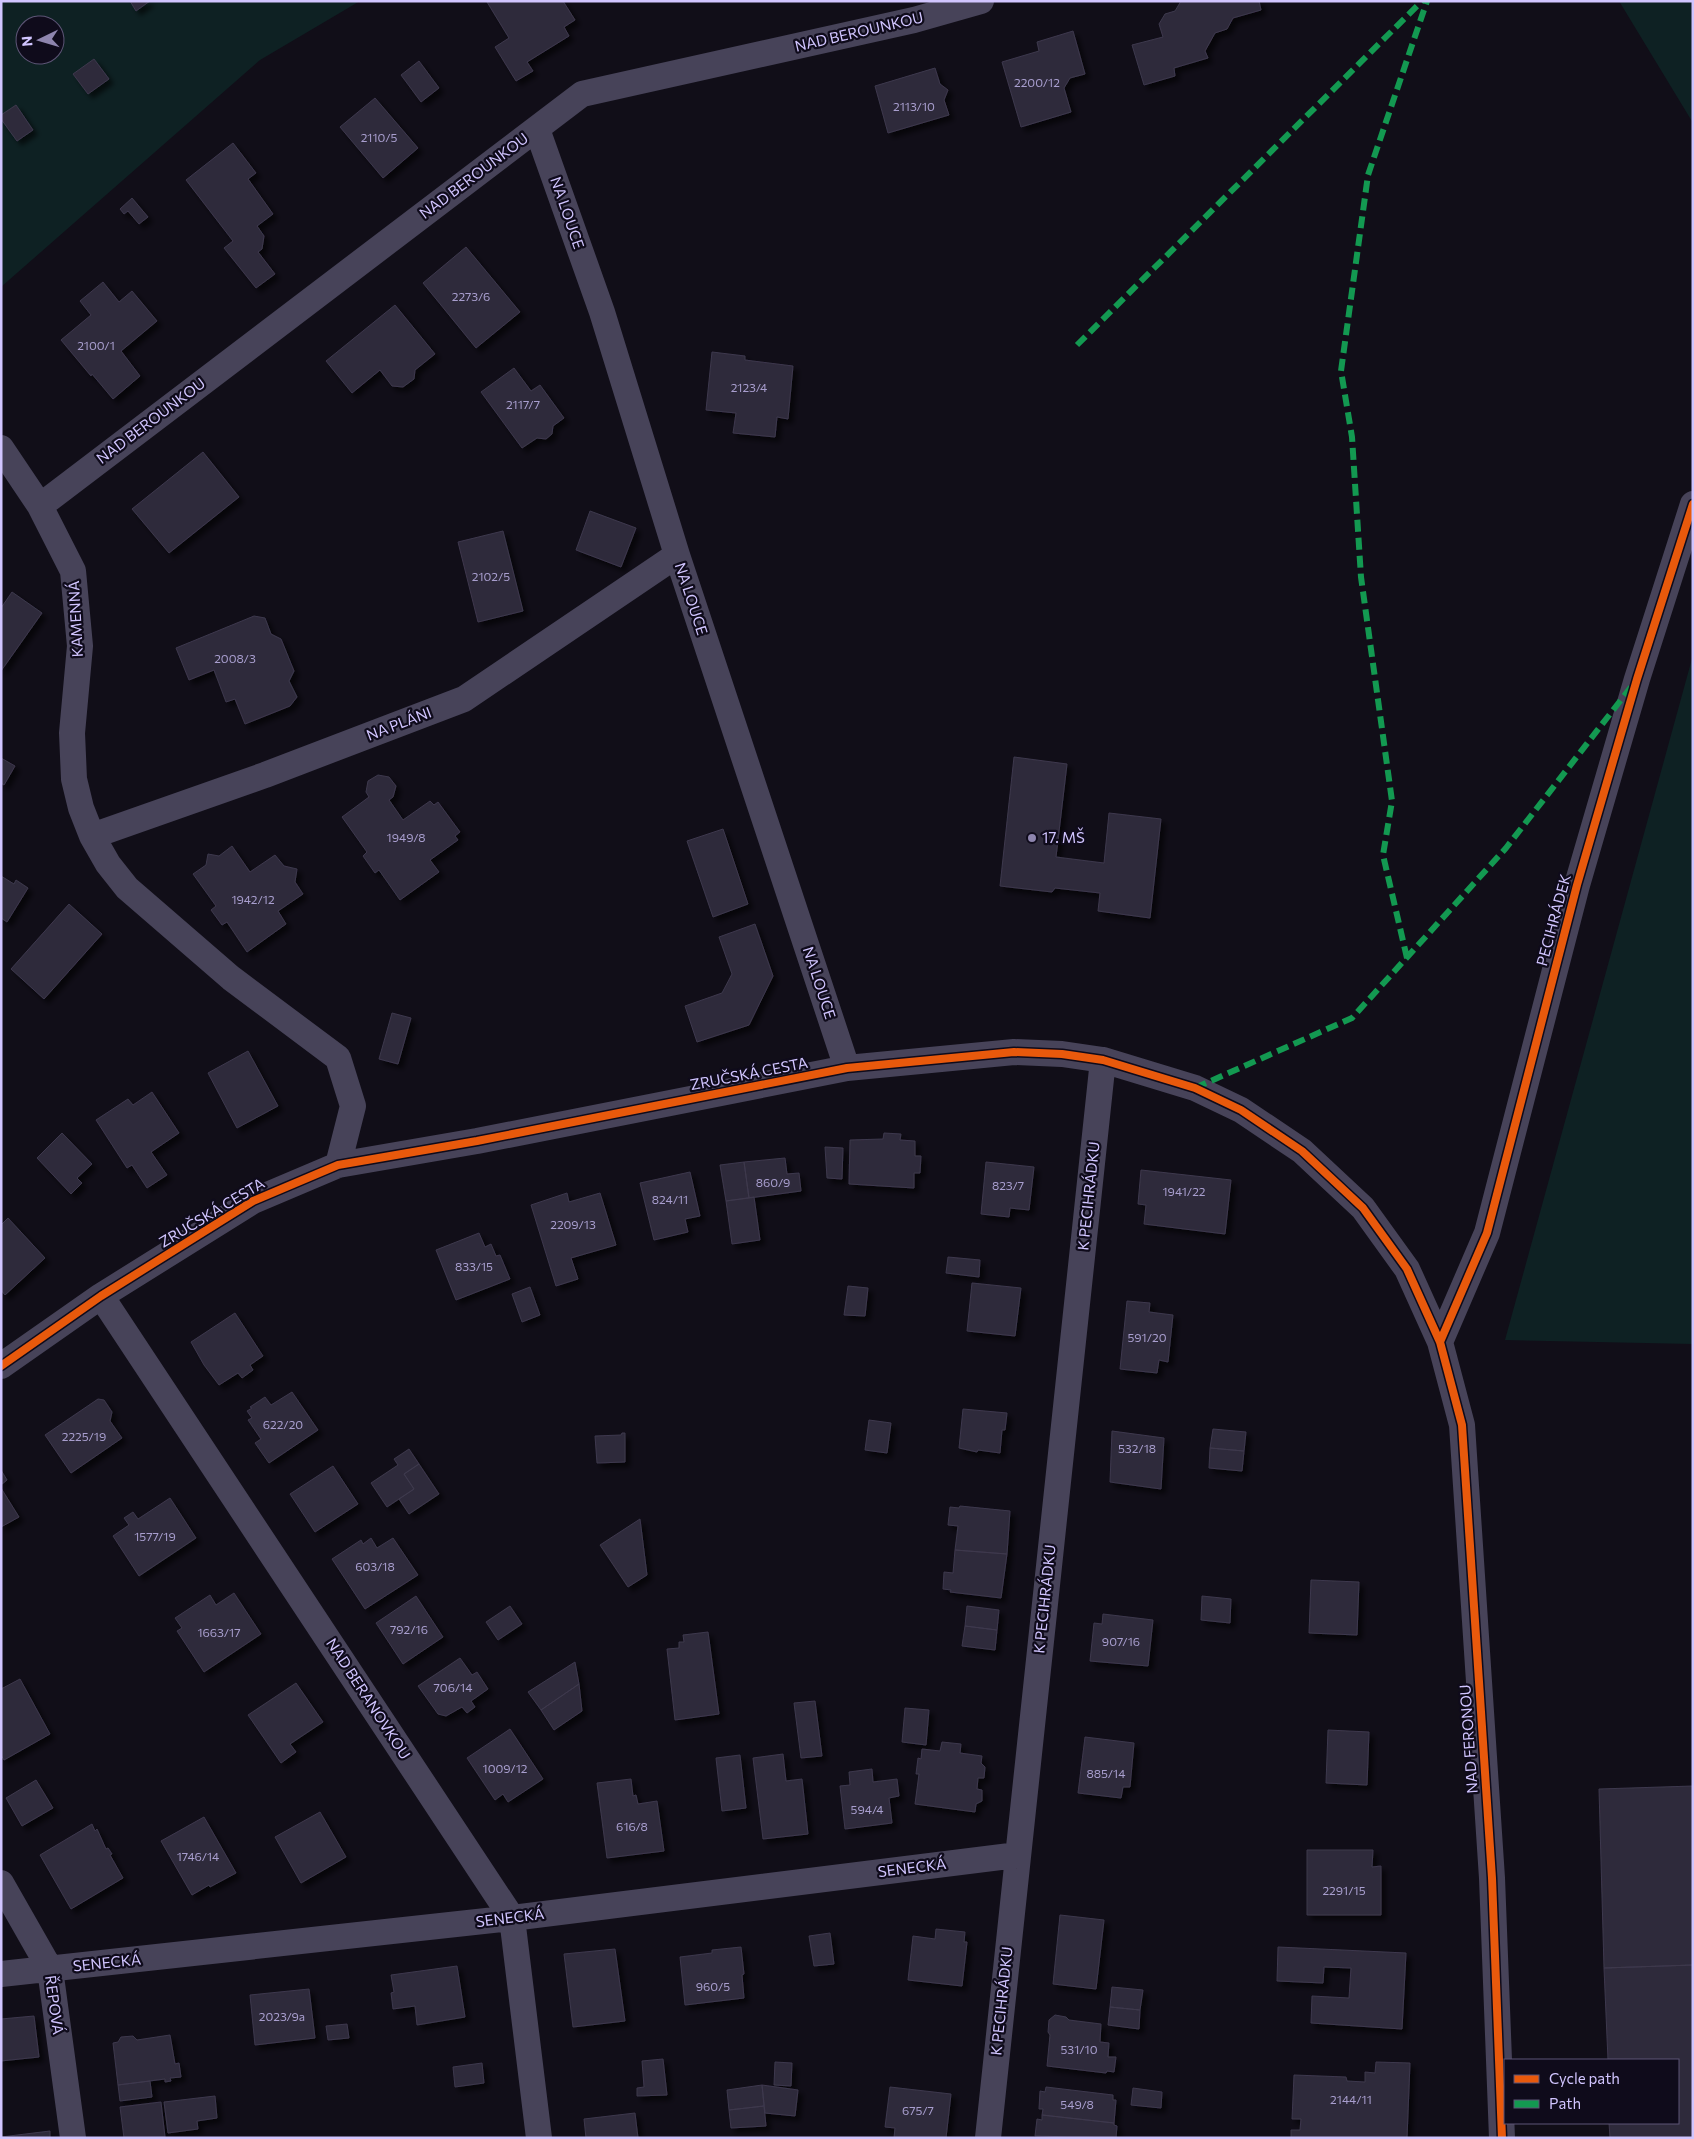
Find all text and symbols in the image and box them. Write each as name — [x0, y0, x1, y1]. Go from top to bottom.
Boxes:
street label: NAD BEROUNKOU — [793, 7, 925, 55]
north arrow — [15, 15, 65, 65]
text: N — [18, 35, 35, 47]
house number: 2200/12 — [1014, 75, 1060, 89]
house number: 2113/10 — [893, 99, 935, 113]
street label: NAD BEROUNKOU — [416, 129, 531, 222]
house number: 2110/5 — [361, 130, 397, 144]
street label: NA LOUCE — [547, 174, 589, 251]
house number: 2273/6 — [452, 289, 490, 303]
house number: 2100/1 — [77, 338, 115, 352]
street label: NAD BEROUNKOU — [93, 374, 208, 467]
house number: 2123/4 — [731, 380, 767, 394]
house number: 2117/7 — [506, 397, 540, 411]
street label: NA LOUCE — [672, 560, 712, 637]
house number: 2102/5 — [472, 569, 510, 583]
street label: KAMENNÁ — [63, 580, 86, 658]
house number: 2008/3 — [214, 651, 256, 665]
street label: NA PLÁNI — [363, 701, 434, 744]
place label: 17. MŠ — [1042, 827, 1085, 846]
house number: 1949/8 — [387, 830, 425, 844]
marker: 17. MŠ — [1026, 832, 1038, 844]
street label: PECIHRÁDEK — [1531, 872, 1574, 968]
house number: 1942/12 — [231, 892, 275, 906]
street label: NA LOUCE — [800, 944, 840, 1021]
street label: ZRUČSKÁ CESTA — [688, 1052, 809, 1093]
street label: K PECIHRÁDKU — [1072, 1140, 1103, 1251]
street label: ZRUČSKÁ CESTA — [155, 1173, 267, 1251]
house number: 860/9 — [756, 1175, 790, 1189]
house number: 823/7 — [992, 1178, 1024, 1192]
house number: 1941/22 — [1162, 1184, 1206, 1198]
house number: 824/11 — [652, 1192, 688, 1206]
house number: 2209/13 — [550, 1217, 596, 1231]
house number: 833/15 — [455, 1259, 493, 1273]
house number: 591/20 — [1127, 1330, 1167, 1344]
house number: 622/20 — [263, 1417, 303, 1431]
house number: 2225/19 — [62, 1429, 106, 1443]
house number: 532/18 — [1118, 1441, 1156, 1455]
house number: 1577/19 — [134, 1529, 176, 1543]
street label: K PECIHRÁDKU — [1028, 1543, 1059, 1654]
house number: 603/18 — [355, 1559, 395, 1573]
house number: 792/16 — [390, 1622, 428, 1636]
house number: 1663/17 — [197, 1625, 241, 1639]
street label: NAD BERANOVKOU — [323, 1634, 415, 1762]
house number: 907/16 — [1102, 1634, 1140, 1648]
house number: 706/14 — [434, 1680, 472, 1694]
street label: NAD FERONOU — [1455, 1684, 1481, 1794]
house number: 1009/12 — [483, 1761, 528, 1775]
house number: 885/14 — [1087, 1766, 1125, 1780]
house number: 594/4 — [851, 1802, 884, 1816]
house number: 616/8 — [616, 1819, 648, 1833]
house number: 1746/14 — [177, 1849, 219, 1863]
street label: SENECKÁ — [877, 1853, 947, 1880]
house number: 2291/15 — [1322, 1883, 1366, 1897]
street label: SENECKÁ — [475, 1903, 545, 1930]
street label: K PECIHRÁDKU — [985, 1945, 1016, 2056]
street label: SENECKÁ — [72, 1948, 142, 1975]
street label: ŘEPOVÁ — [42, 1974, 69, 2036]
house number: 960/5 — [696, 1979, 730, 1993]
house number: 2023/9a — [259, 2009, 305, 2023]
house number: 531/10 — [1060, 2042, 1098, 2056]
legend — [1504, 2059, 1679, 2124]
text: Cycle path — [1549, 2069, 1620, 2087]
house number: 2144/11 — [1330, 2092, 1372, 2106]
text: Path — [1549, 2094, 1581, 2112]
house number: 549/8 — [1060, 2097, 1094, 2111]
house number: 675/7 — [902, 2103, 934, 2117]

